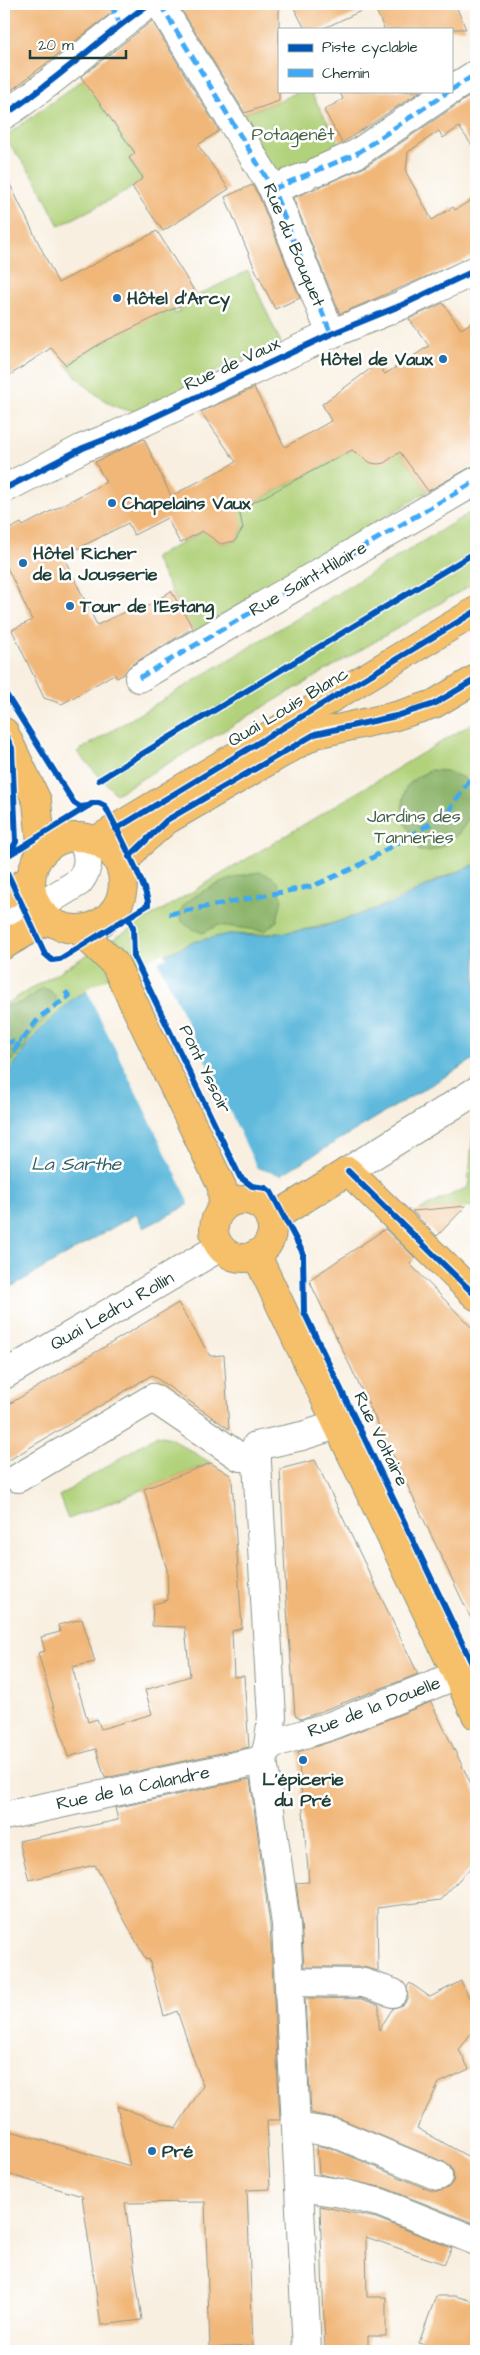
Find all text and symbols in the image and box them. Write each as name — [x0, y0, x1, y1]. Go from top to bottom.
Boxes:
scale bar — [30, 28, 126, 60]
legend — [278, 28, 452, 92]
text: 20 m — [38, 35, 74, 56]
text: Piste cyclable — [322, 37, 418, 59]
text: Chemin — [322, 63, 370, 84]
park label: Potagenêt — [251, 122, 335, 148]
street label: Rue du Bouquet — [257, 179, 332, 311]
place label: Hôtel d'Arcy — [127, 286, 230, 312]
marker: Hôtel d'Arcy — [111, 292, 123, 304]
street label: Rue de Vaux — [180, 331, 284, 397]
place label: Hôtel de Vaux — [321, 347, 434, 372]
marker: Hôtel de Vaux — [437, 353, 449, 365]
place label: Chapelains Vaux — [122, 491, 251, 516]
marker: Chapelains Vaux — [106, 497, 118, 509]
street label: Rue Saint-Hilaire — [244, 535, 372, 623]
place label: Hôtel Richer de la Jousserie — [32, 541, 158, 587]
marker: Hôtel Richer de la Jousserie — [17, 557, 29, 569]
place label: Tour de l'Estang — [79, 594, 215, 620]
marker: Tour de l'Estang — [64, 600, 76, 612]
street label: Quai Louis Blanc — [223, 661, 353, 753]
park label: Jardins des Tanneries — [367, 804, 461, 850]
street label: Pont Yssoir — [173, 1021, 237, 1117]
water label: La Sarthe — [31, 1151, 123, 1178]
street label: Quai Ledru Rollin — [46, 1265, 178, 1357]
street label: Rue Voltaire — [347, 1388, 415, 1491]
street label: Rue de la Douelle — [304, 1670, 444, 1744]
marker: L'épicerie du Pré — [297, 1754, 309, 1766]
street label: Rue de la Calandre — [54, 1759, 212, 1816]
place label: L'épicerie du Pré — [262, 1767, 344, 1813]
place label: Pré — [162, 2139, 193, 2164]
marker: Pré — [146, 2145, 158, 2157]

